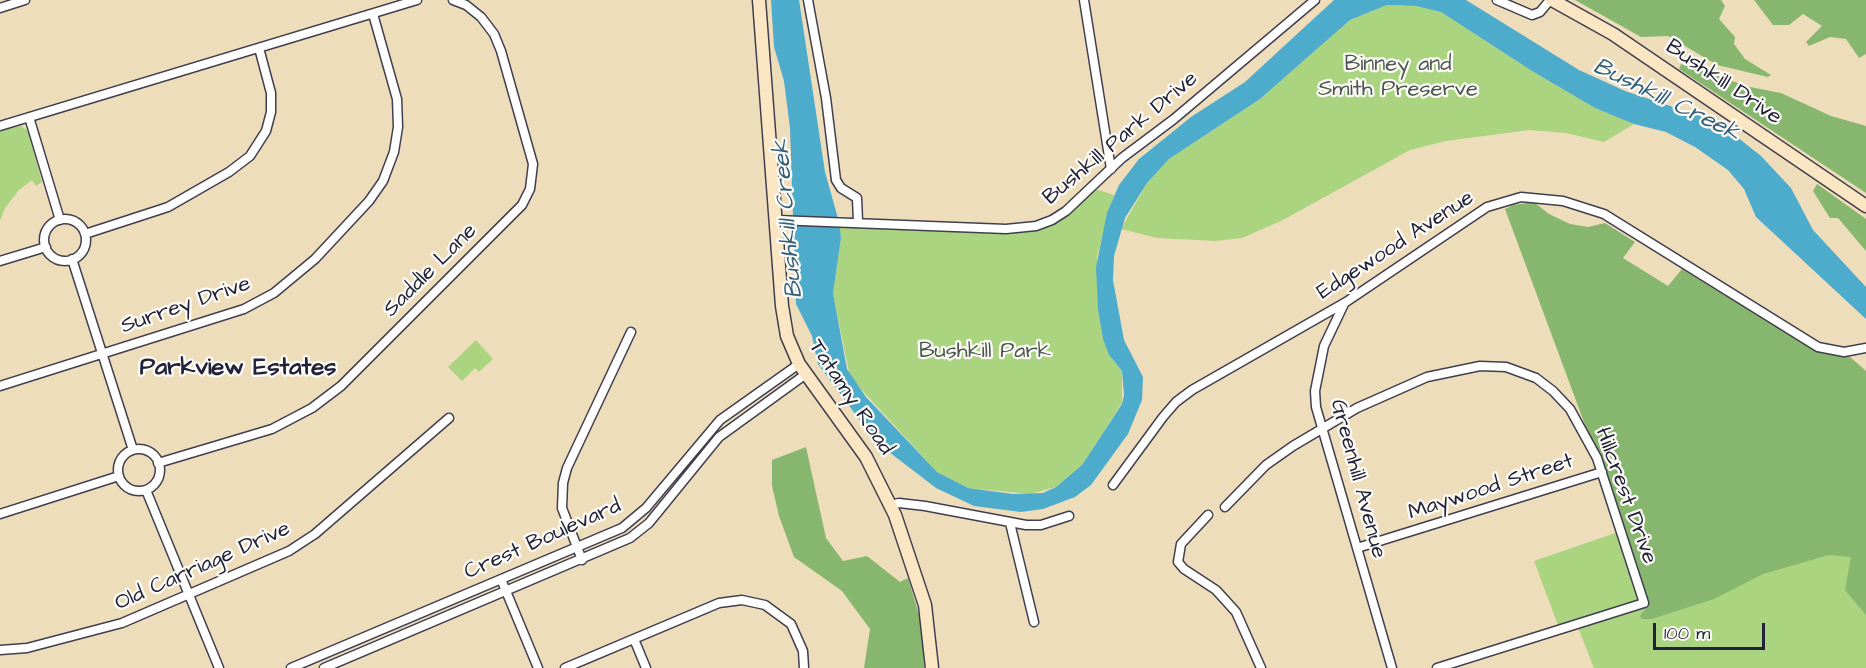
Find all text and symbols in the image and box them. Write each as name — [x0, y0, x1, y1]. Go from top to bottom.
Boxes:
street label: Bushkill Drive — [1660, 34, 1786, 132]
park label: Binney and Smith Preserve — [1318, 52, 1478, 104]
water label: Bushkill Creek — [1588, 53, 1744, 149]
street label: Bushkill Park Drive — [1038, 67, 1204, 211]
water label: Bushkill Creek — [768, 138, 810, 300]
street label: Edgewood Avenue — [1313, 185, 1479, 307]
street label: Saddle Lane — [379, 219, 483, 323]
street label: Surrey Drive — [118, 271, 254, 341]
street label: Tatamy Road — [802, 335, 898, 461]
park label: Bushkill Park — [919, 339, 1051, 365]
district label: Parkview Estates — [140, 355, 336, 383]
street label: Greenhill Avenue — [1323, 397, 1391, 561]
street label: Hillcrest Drive — [1588, 424, 1662, 568]
street label: Maywood Street — [1405, 449, 1577, 527]
street label: Crest Boulevard — [460, 494, 626, 586]
street label: Old Carriage Drive — [111, 517, 295, 617]
scale bar — [1656, 611, 1768, 649]
text: 100 m — [1664, 621, 1710, 646]

